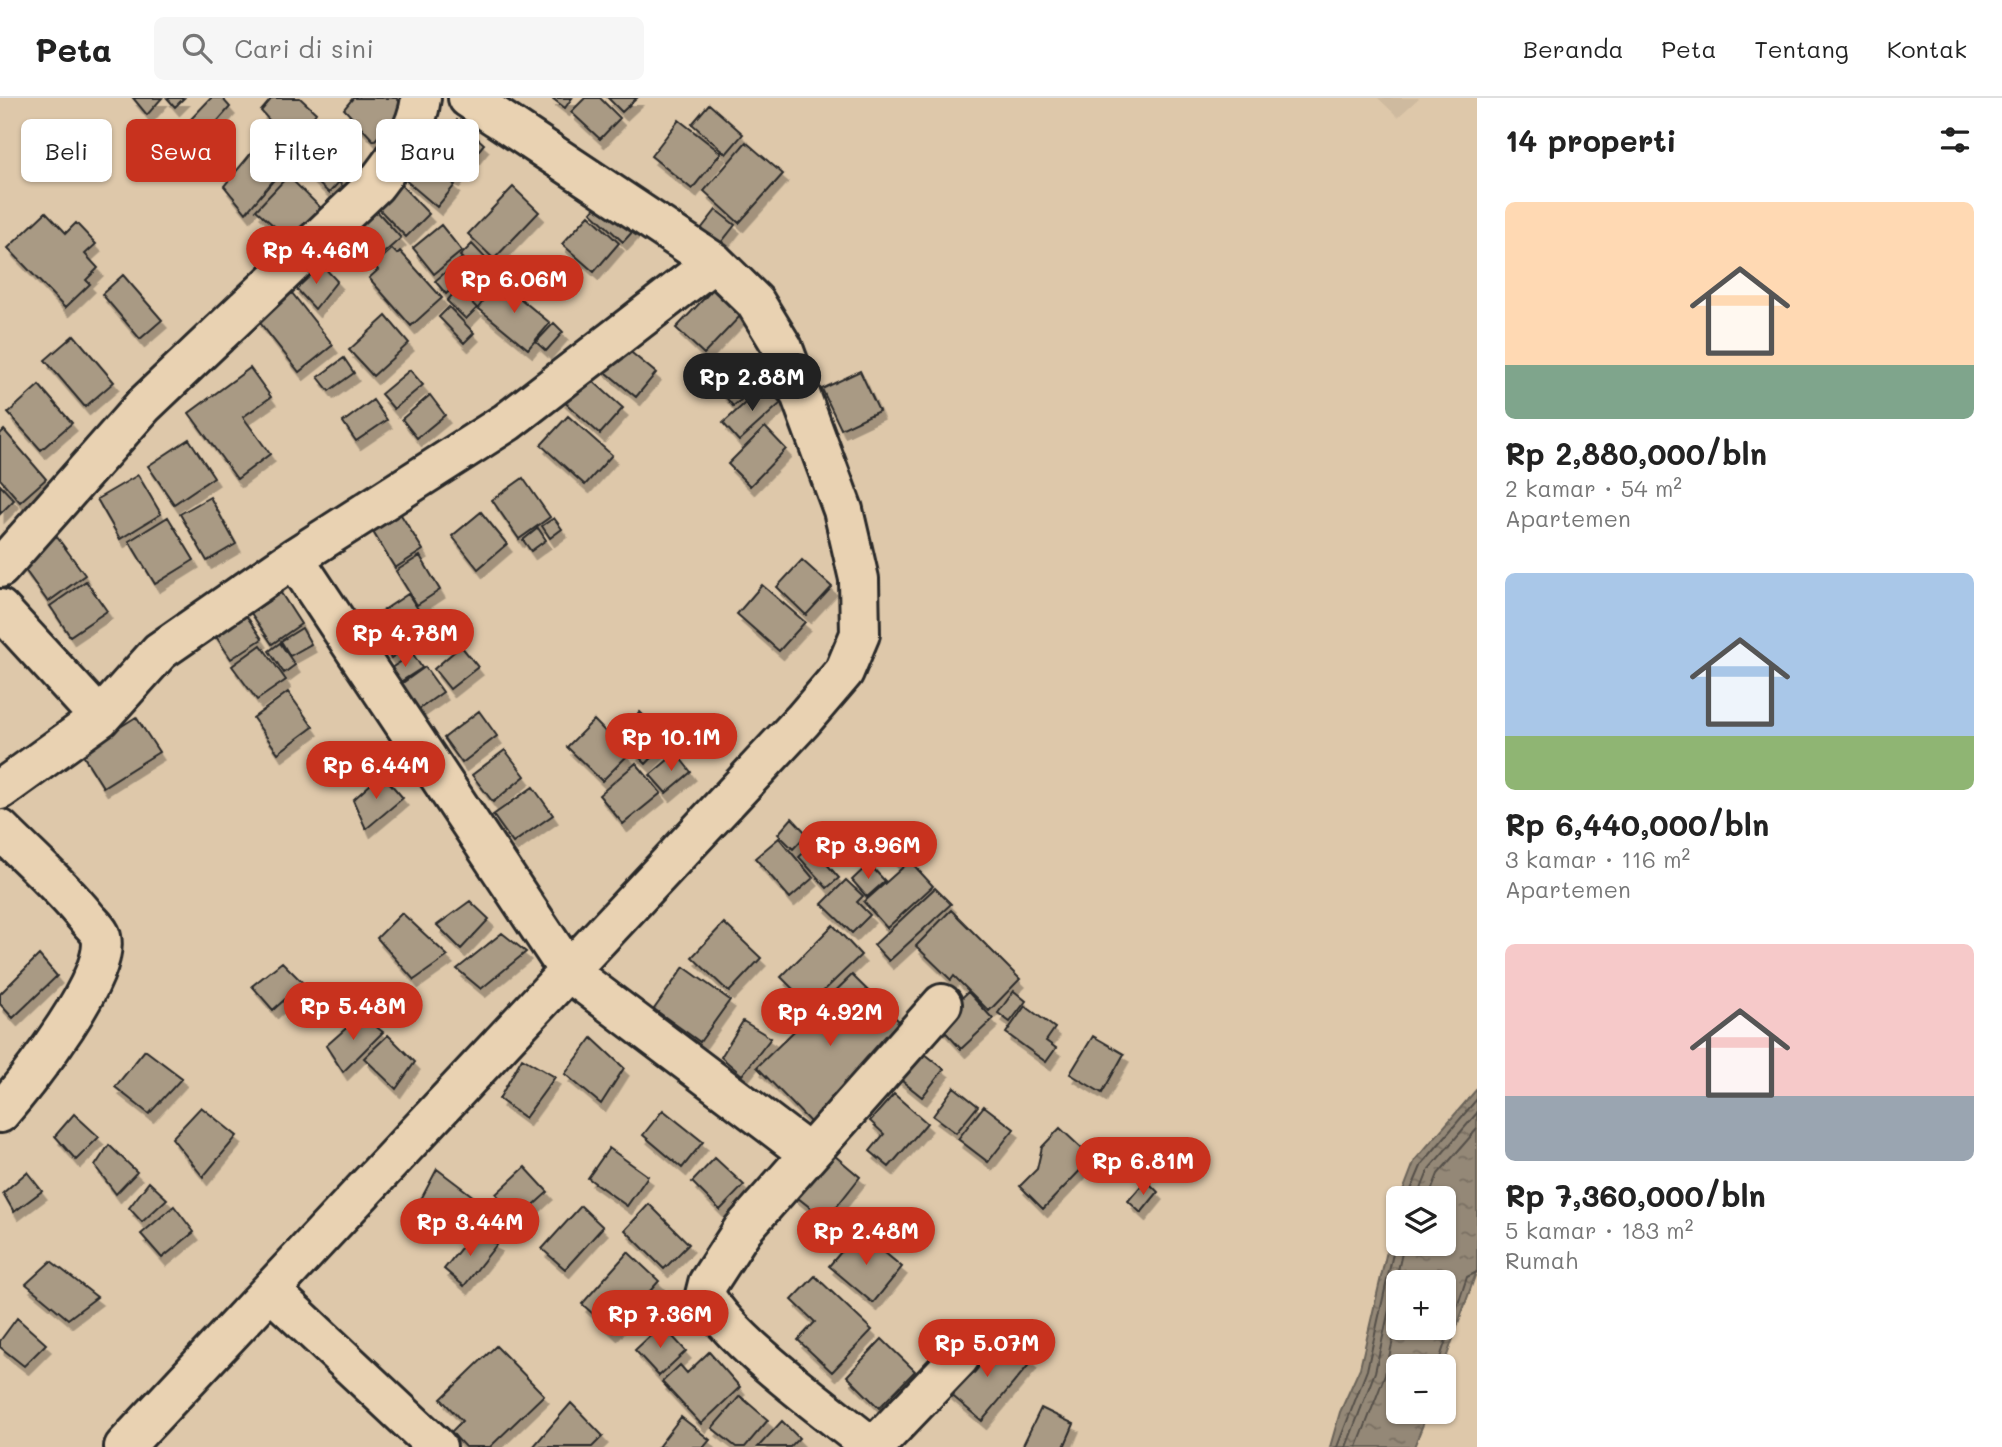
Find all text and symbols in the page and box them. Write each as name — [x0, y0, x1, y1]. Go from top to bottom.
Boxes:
search box — [154, 17, 644, 80]
text: Peta — [35, 27, 112, 70]
icon: search — [178, 29, 216, 67]
text: Cari di sini — [234, 31, 374, 65]
text: Beranda — [1523, 33, 1623, 64]
text: Peta — [1661, 33, 1716, 64]
text: Tentang — [1754, 33, 1849, 64]
text: Kontak — [1887, 33, 1967, 64]
chip: Beli — [21, 119, 112, 182]
chip: Sewa — [126, 119, 236, 182]
chip: Filter — [250, 119, 362, 182]
chip: Baru — [376, 119, 479, 182]
text: 14 properti — [1505, 120, 1677, 160]
icon: filters — [1936, 121, 1974, 159]
pin: Rp 4.46M — [244, 226, 388, 286]
text: Rp 4.46M — [262, 234, 370, 264]
icon: home — [1677, 248, 1803, 374]
pin: Rp 6.06M — [442, 256, 586, 315]
text: Rp 6.06M — [461, 263, 568, 293]
pin: Rp 2.88M — [680, 354, 824, 413]
text: Rp 2.88M — [699, 361, 805, 391]
text: Rp 2,880,000/bln — [1505, 433, 1767, 473]
text: 2 kamar · 54 m² — [1505, 473, 1682, 503]
text: Apartemen — [1505, 503, 1631, 533]
pin: Rp 4.78M — [333, 610, 477, 669]
text: Rp 4.78M — [352, 617, 458, 647]
icon: home — [1677, 619, 1803, 745]
pin: Rp 10.1M — [599, 714, 743, 773]
text: Rp 10.1M — [621, 721, 721, 751]
pin: Rp 6.44M — [304, 742, 448, 801]
text: Rp 6.44M — [322, 749, 430, 779]
text: Rp 6,440,000/bln — [1505, 804, 1769, 844]
pin: Rp 3.96M — [796, 822, 940, 881]
text: Rp 3.96M — [815, 829, 921, 859]
text: 3 kamar · 116 m² — [1505, 844, 1690, 874]
text: Apartemen — [1505, 874, 1631, 904]
pin: Rp 5.48M — [281, 982, 425, 1042]
pin: Rp 4.92M — [758, 988, 902, 1048]
text: Rp 5.48M — [300, 990, 406, 1020]
icon: home — [1677, 990, 1803, 1116]
text: Rp 4.92M — [777, 996, 883, 1026]
pin: Rp 6.81M — [1071, 1138, 1215, 1197]
text: Rp 6.81M — [1092, 1145, 1194, 1175]
text: Rp 7,360,000/bln — [1505, 1175, 1766, 1215]
map controls — [1386, 1186, 1456, 1424]
button: layers — [1386, 1186, 1456, 1256]
pin: Rp 3.44M — [398, 1198, 542, 1258]
text: Rp 3.44M — [416, 1206, 524, 1236]
pin: Rp 2.48M — [794, 1208, 938, 1267]
text: Rp 2.48M — [813, 1215, 919, 1245]
text: 5 kamar · 183 m² — [1505, 1215, 1693, 1245]
text: Rumah — [1505, 1245, 1578, 1275]
button: + — [1386, 1270, 1456, 1340]
pin: Rp 7.36M — [588, 1290, 732, 1350]
text: Rp 7.36M — [608, 1298, 712, 1328]
pin: Rp 5.07M — [915, 1320, 1059, 1379]
text: Rp 5.07M — [934, 1327, 1040, 1357]
button: − — [1386, 1354, 1456, 1424]

